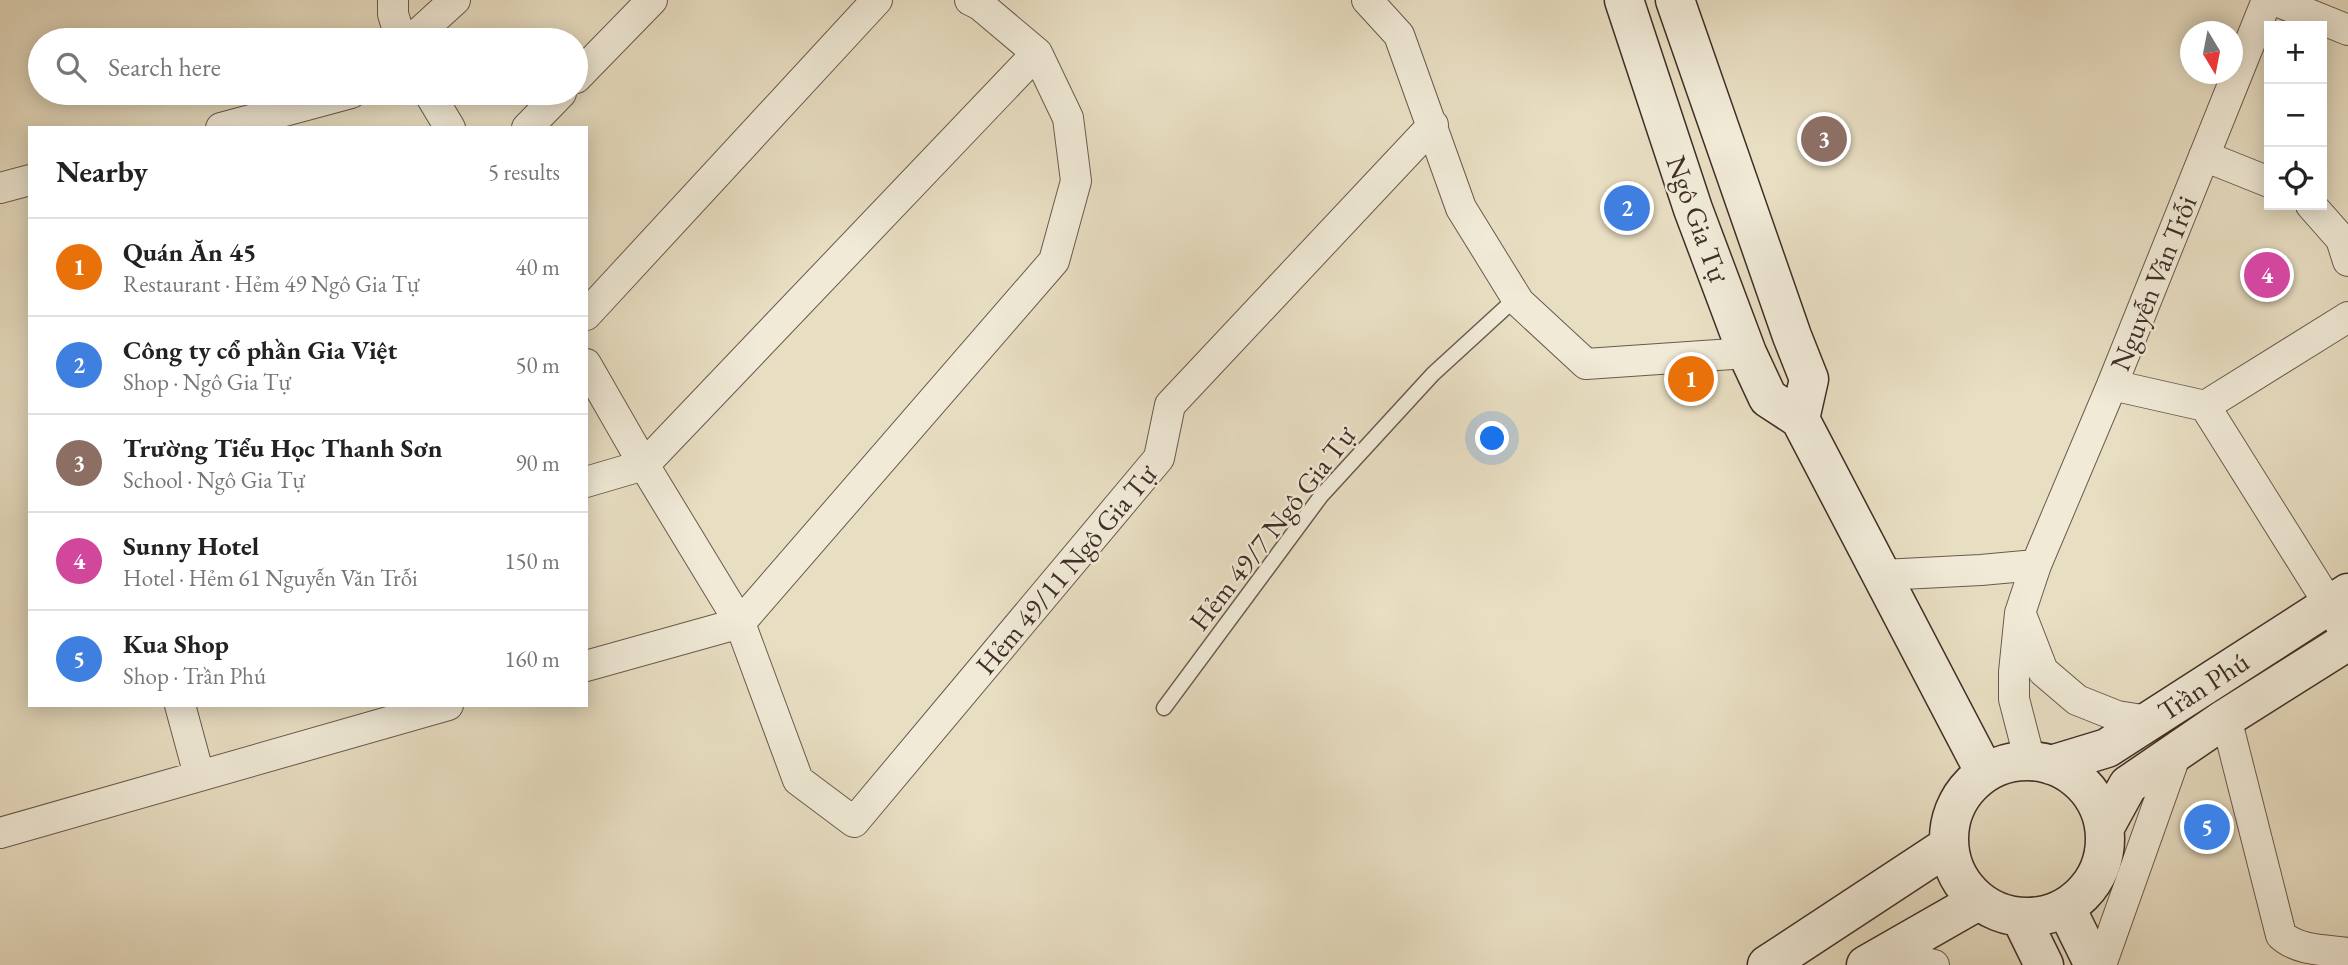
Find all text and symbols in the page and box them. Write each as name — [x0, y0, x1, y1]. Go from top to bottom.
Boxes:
north arrow — [2180, 21, 2243, 84]
map controls — [2264, 21, 2327, 210]
button: + — [2264, 21, 2327, 84]
search box — [28, 28, 588, 105]
icon: search — [52, 48, 90, 86]
text: Search here — [108, 50, 221, 84]
button: − — [2264, 84, 2327, 147]
pin: 3 — [1801, 113, 1847, 165]
button: locate — [2264, 147, 2327, 210]
street label: Ngô Gia Tự — [1658, 151, 1738, 288]
text: Nearby — [56, 152, 148, 191]
text: 5 results — [488, 157, 560, 187]
pin: 2 — [1604, 182, 1650, 234]
street label: Nguyễn Văn Trỗi — [2102, 190, 2205, 376]
text: Quán Ăn 45 — [123, 235, 256, 269]
pin: 4 — [2244, 249, 2290, 301]
text: 1 — [73, 252, 85, 282]
text: 40 m — [515, 252, 560, 282]
text: Restaurant · Hẻm 49 Ngô Gia Tự — [123, 269, 420, 299]
text: Công ty cổ phần Gia Việt — [123, 333, 397, 367]
text: 2 — [73, 350, 85, 380]
text: 50 m — [515, 350, 560, 380]
pin: 1 — [1668, 353, 1714, 405]
text: Shop · Ngô Gia Tự — [123, 367, 291, 397]
street label: Hẻm 49/7 Ngô Gia Tự — [1181, 418, 1363, 638]
your location — [1475, 421, 1509, 455]
text: Trường Tiểu Học Thanh Sơn — [123, 431, 443, 465]
text: 3 — [73, 448, 85, 478]
text: 90 m — [515, 448, 560, 478]
street label: Hẻm 49/11 Ngô Gia Tự — [967, 456, 1165, 682]
text: School · Ngô Gia Tự — [123, 465, 305, 495]
text: Sunny Hotel — [123, 529, 259, 563]
text: 4 — [73, 546, 85, 576]
text: 150 m — [504, 546, 560, 576]
text: Hotel · Hẻm 61 Nguyễn Văn Trỗi — [123, 563, 418, 593]
text: Kua Shop — [123, 627, 229, 661]
street label: Trần Phú — [2151, 643, 2256, 729]
text: 5 — [73, 644, 85, 674]
text: 160 m — [504, 644, 560, 674]
text: Shop · Trần Phú — [123, 661, 266, 691]
pin: 5 — [2184, 801, 2230, 853]

